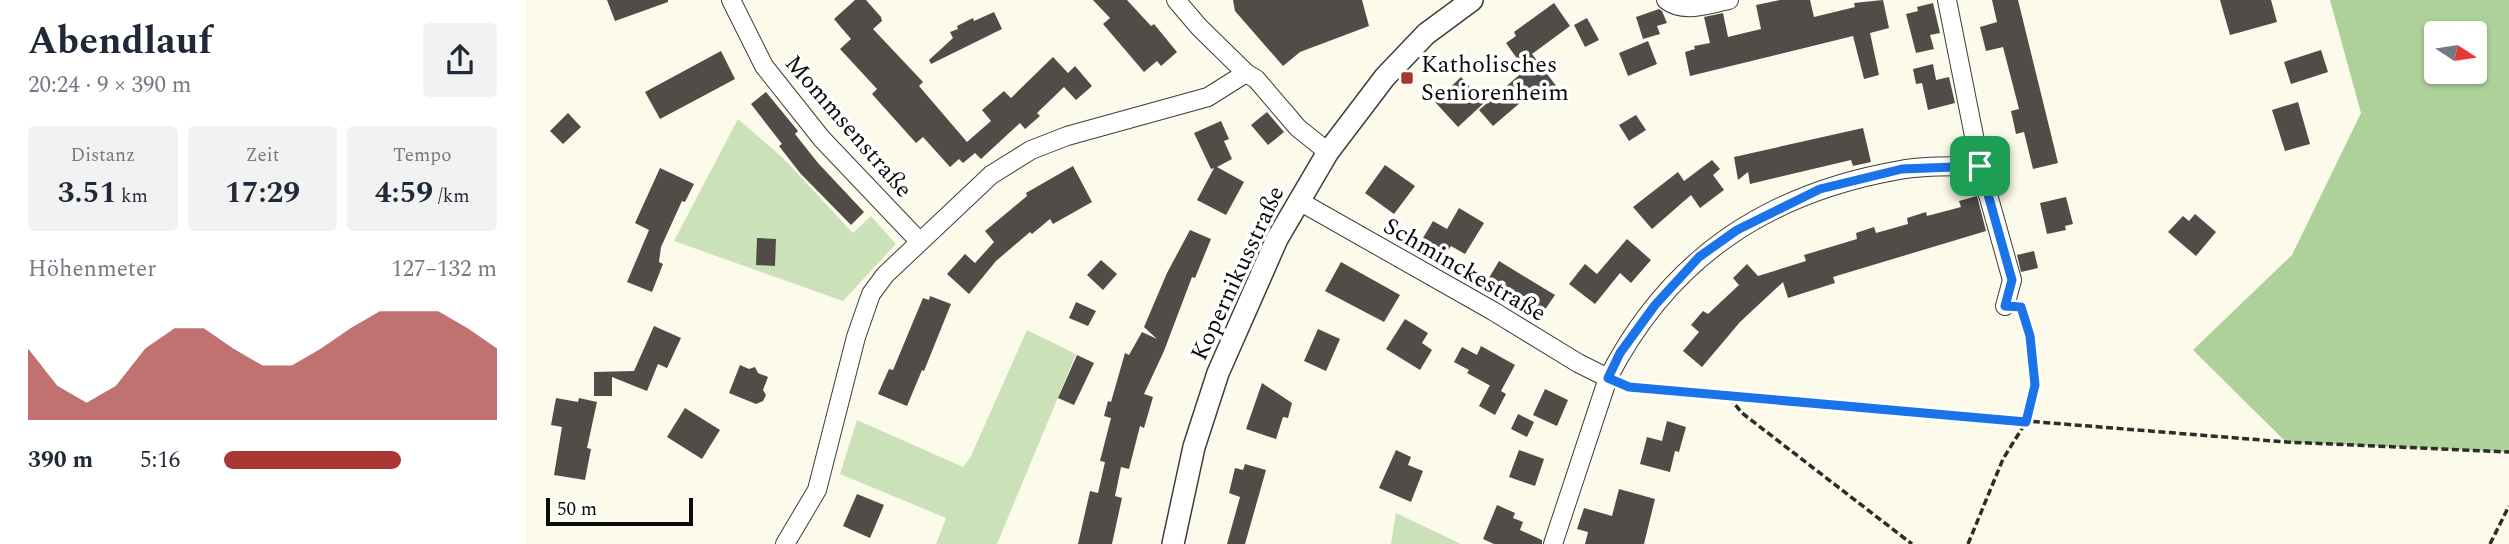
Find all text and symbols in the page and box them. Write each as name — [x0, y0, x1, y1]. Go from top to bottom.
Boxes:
text: Abendlauf — [28, 13, 212, 71]
north arrow — [2424, 21, 2487, 84]
map controls — [2424, 21, 2487, 84]
button: share — [423, 23, 497, 97]
street label: Mommsenstraße — [776, 47, 921, 206]
place label: Katholisches Seniorenheim — [1421, 47, 1569, 111]
text: 20:24 · 9 × 390 m — [28, 68, 192, 103]
marker: Katholisches Seniorenheim — [1399, 70, 1415, 86]
pin — [1950, 136, 2010, 196]
text: Distanz — [70, 141, 135, 170]
text: Zeit — [246, 141, 279, 170]
text: Tempo — [393, 141, 451, 170]
icon: arrive — [1961, 147, 1999, 185]
text: 3.51 — [58, 170, 116, 216]
text: 17:29 — [225, 170, 300, 216]
text: 4:59 — [375, 170, 433, 216]
street label: Kopernikusstraße — [1182, 180, 1294, 367]
text: km — [116, 182, 148, 211]
text: /km — [433, 182, 470, 211]
street label: Schminckestraße — [1376, 208, 1553, 331]
text: Höhenmeter — [28, 252, 156, 287]
text: 127–132 m — [391, 252, 497, 287]
text: 390 m — [28, 443, 93, 478]
text: 5:16 — [140, 443, 180, 478]
scale bar — [546, 495, 693, 527]
text: 50 m — [557, 495, 597, 524]

